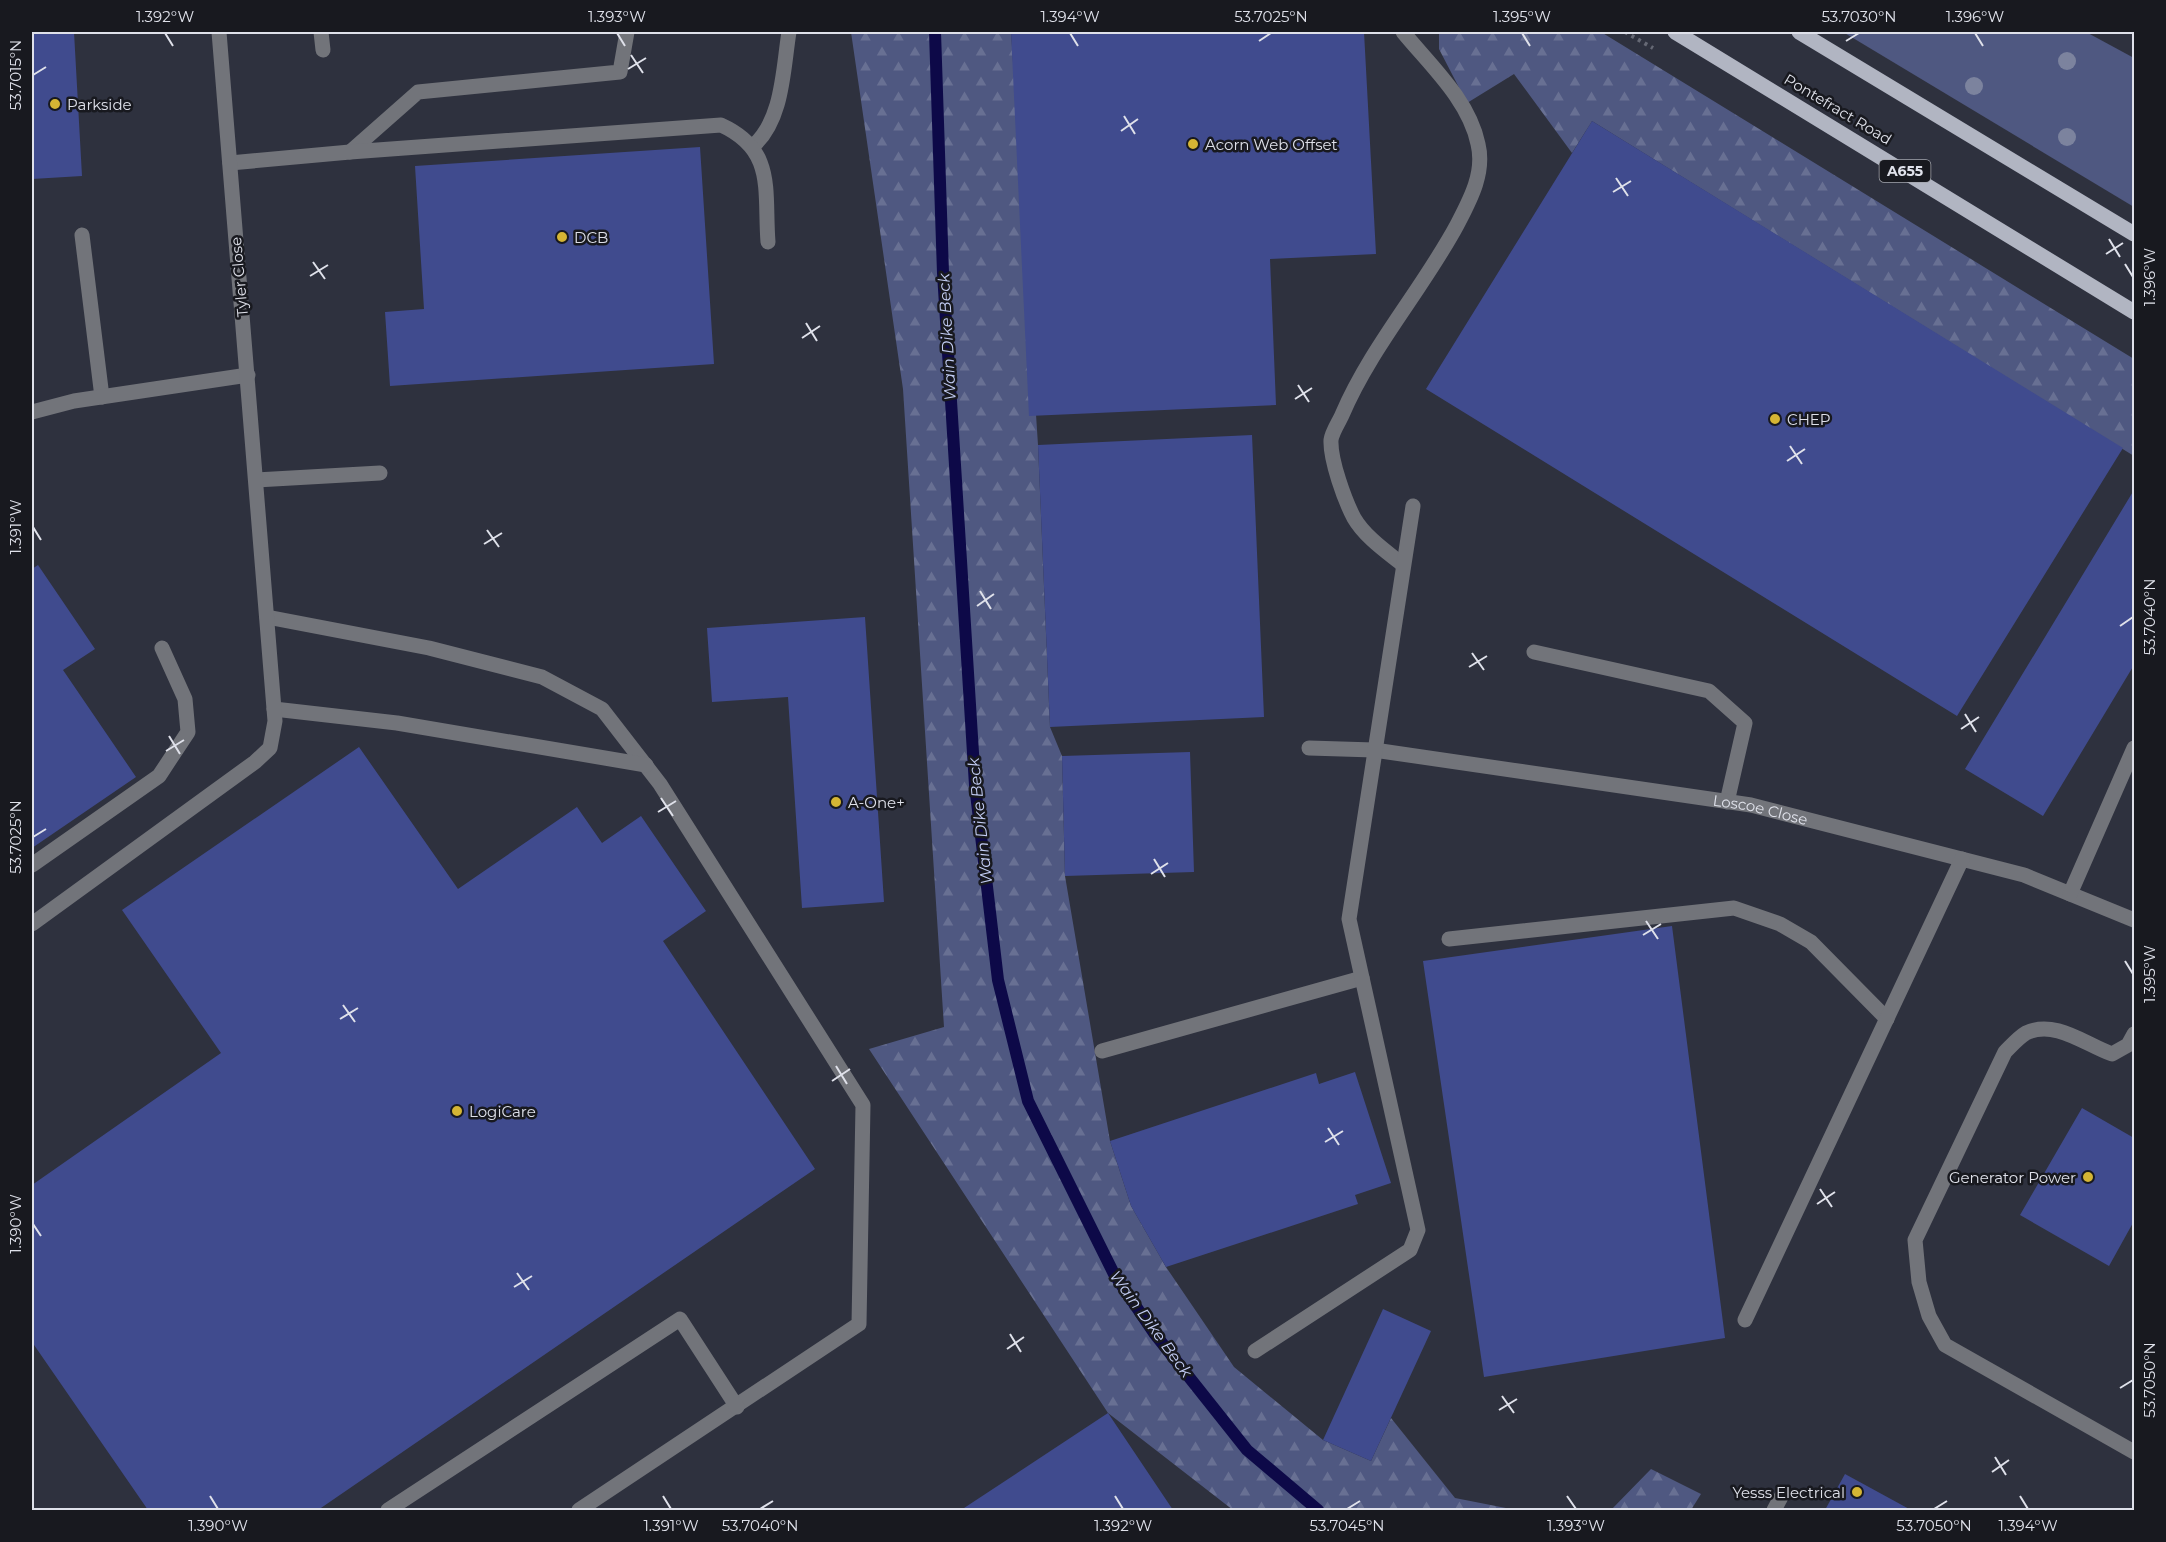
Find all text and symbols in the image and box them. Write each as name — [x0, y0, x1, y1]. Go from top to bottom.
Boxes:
text: 1.392°W — [136, 7, 194, 26]
text: 1.393°W — [588, 7, 646, 26]
text: 1.394°W — [1040, 7, 1100, 26]
text: 53.7025°N — [1234, 7, 1308, 26]
text: 1.395°W — [1493, 7, 1551, 26]
text: 53.7030°N — [1821, 7, 1897, 26]
text: 1.396°W — [1946, 7, 2005, 26]
text: 53.7015°N — [6, 40, 25, 110]
street label: Pontefract Road — [1781, 69, 1895, 149]
place label: Parkside — [67, 95, 132, 114]
marker: Parkside — [48, 97, 62, 111]
place label: Acorn Web Offset — [1205, 135, 1338, 154]
marker: Acorn Web Offset — [1186, 137, 1200, 151]
road number: A655 — [1880, 160, 1930, 182]
place label: DCB — [574, 228, 608, 247]
marker: DCB — [555, 230, 569, 244]
street label: Tyler Close — [226, 236, 252, 318]
text: 1.396°W — [2140, 247, 2159, 306]
water label: Wain Dike Beck — [934, 271, 960, 401]
place label: CHEP — [1787, 410, 1831, 429]
marker: CHEP — [1768, 412, 1782, 426]
text: 1.391°W — [6, 499, 25, 555]
text: 53.7040°N — [2140, 579, 2159, 655]
water label: Wain Dike Beck — [964, 755, 996, 885]
street label: Loscoe Close — [1712, 790, 1810, 829]
place label: A-One+ — [848, 793, 905, 812]
marker: A-One+ — [829, 795, 843, 809]
text: 53.7025°N — [6, 800, 25, 874]
text: 1.395°W — [2140, 945, 2159, 1003]
place label: LogiCare — [469, 1102, 536, 1121]
marker: LogiCare — [450, 1104, 464, 1118]
place label: Generator Power — [1949, 1168, 2076, 1187]
marker: Generator Power — [2081, 1170, 2095, 1184]
text: 1.390°W — [6, 1194, 25, 1254]
water label: Wain Dike Beck — [1106, 1267, 1197, 1382]
text: 53.7050°N — [2140, 1342, 2159, 1418]
place label: Yesss Electrical — [1732, 1483, 1845, 1502]
marker: Yesss Electrical — [1850, 1485, 1864, 1499]
text: 1.390°W — [188, 1516, 248, 1535]
text: 1.391°W — [643, 1516, 699, 1535]
text: 53.7040°N — [722, 1516, 798, 1535]
text: 1.392°W — [1094, 1516, 1152, 1535]
text: 53.7045°N — [1310, 1516, 1384, 1535]
text: 1.393°W — [1547, 1516, 1605, 1535]
text: 53.7050°N — [1896, 1516, 1972, 1535]
text: 1.394°W — [1998, 1516, 2058, 1535]

